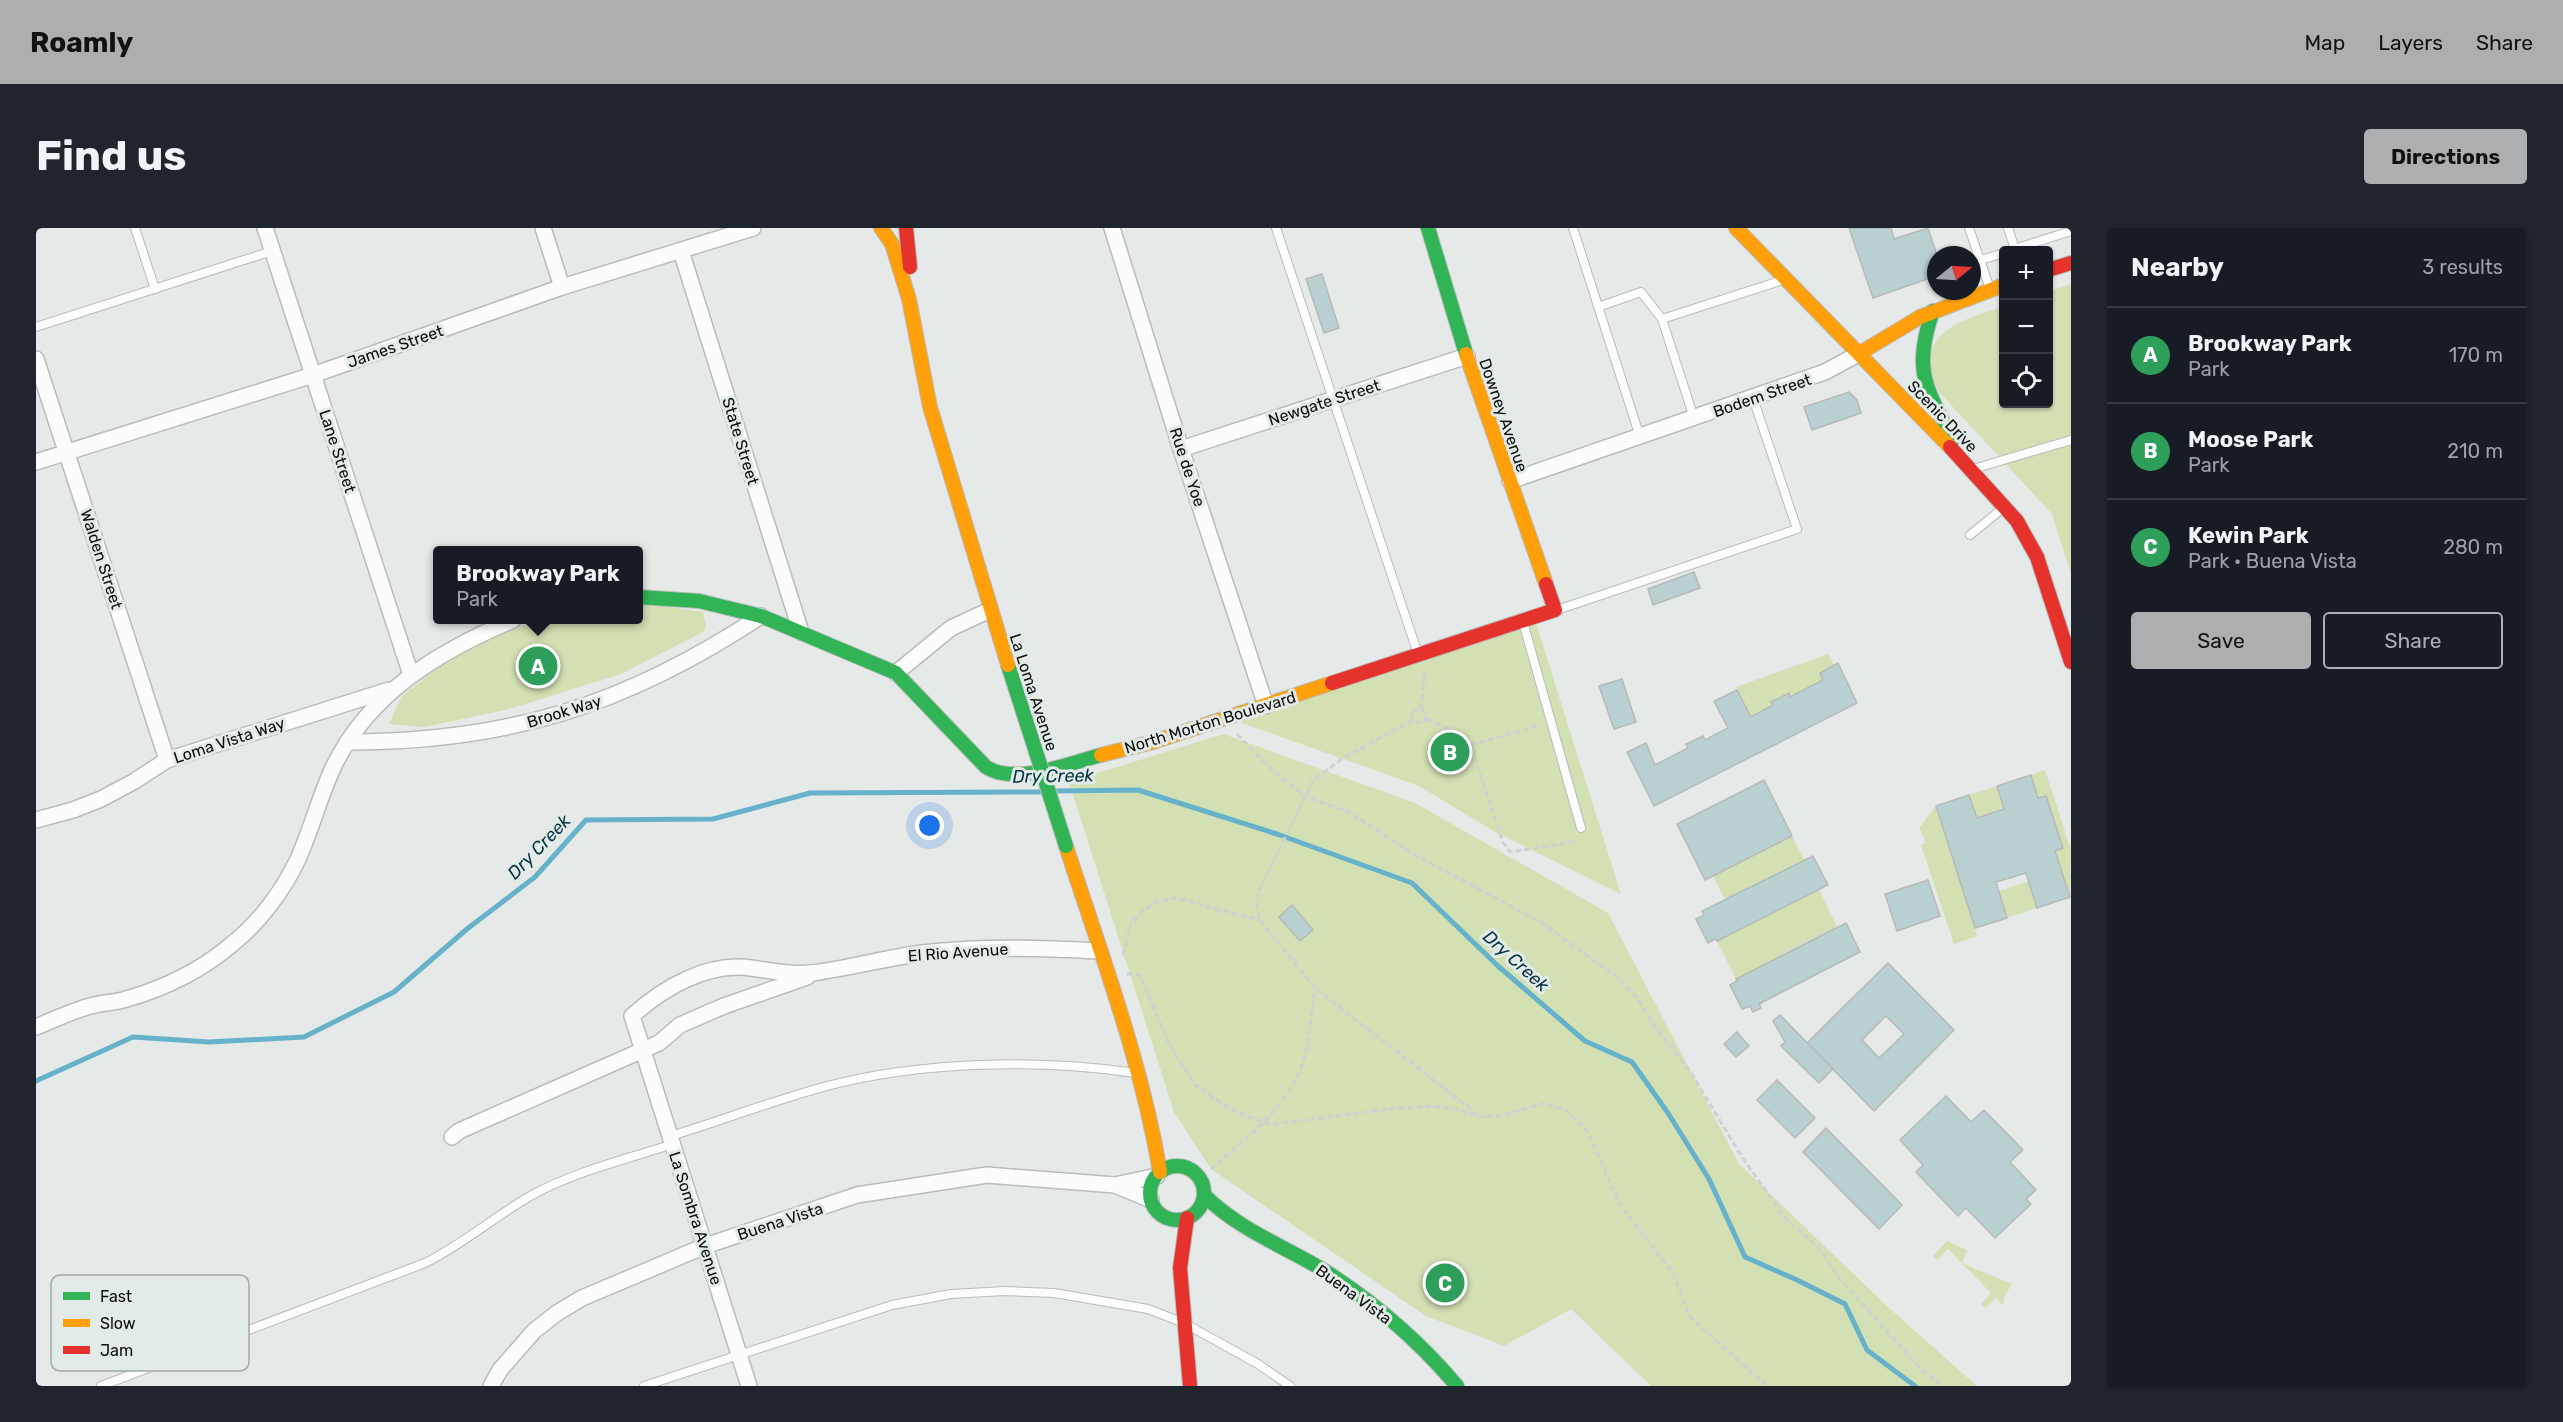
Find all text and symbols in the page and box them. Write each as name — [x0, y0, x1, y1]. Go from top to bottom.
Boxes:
text: Roamly — [30, 26, 133, 59]
text: Map — [2304, 30, 2345, 55]
text: Layers — [2378, 30, 2443, 55]
text: Share — [2476, 30, 2533, 55]
button: Directions — [2364, 129, 2527, 184]
text: Find us — [36, 131, 187, 181]
north arrow — [1927, 246, 1981, 300]
map controls — [1999, 246, 2053, 408]
button: + — [1999, 246, 2053, 300]
text: Nearby — [2131, 252, 2224, 283]
text: 3 results — [2422, 255, 2503, 279]
button: − — [1999, 300, 2053, 354]
street label: James Street — [345, 321, 446, 372]
text: Brookway Park — [2188, 330, 2352, 357]
text: A — [2143, 343, 2158, 367]
text: 170 m — [2449, 343, 2503, 367]
button: locate — [1999, 354, 2053, 408]
street label: Downey Avenue — [1475, 356, 1532, 475]
text: Park — [2188, 357, 2230, 381]
street label: Bodem Street — [1710, 370, 1814, 421]
street label: Newgate Street — [1266, 375, 1382, 429]
street label: Scenic Drive — [1904, 376, 1982, 456]
street label: State Street — [718, 395, 763, 487]
street label: Lane Street — [315, 407, 360, 495]
street label: Rue de Yoe — [1166, 425, 1209, 509]
text: Moose Park — [2188, 426, 2313, 453]
text: B — [2143, 439, 2158, 463]
text: 210 m — [2447, 439, 2503, 463]
text: Park — [2188, 453, 2230, 477]
street label: Walden Street — [76, 507, 127, 611]
text: Kewin Park — [2188, 522, 2309, 549]
text: C — [2143, 535, 2158, 559]
text: 280 m — [2443, 535, 2503, 559]
popup — [433, 546, 643, 624]
text: Park · Buena Vista — [2188, 549, 2357, 573]
text: Brookway Park — [456, 560, 620, 587]
text: Park — [456, 587, 498, 611]
button: Save — [2131, 612, 2311, 669]
button: Share — [2323, 612, 2503, 669]
street label: La Loma Avenue — [1006, 631, 1061, 753]
pin: A — [518, 644, 558, 688]
street label: North Morton Boulevard — [1122, 687, 1298, 758]
street label: Brook Way — [525, 691, 604, 732]
street label: Loma Vista Way — [171, 714, 287, 767]
pin: B — [1430, 730, 1470, 774]
water label: Dry Creek — [1012, 764, 1095, 788]
water label: Dry Creek — [503, 810, 576, 884]
your location — [915, 811, 944, 840]
water label: Dry Creek — [1478, 926, 1554, 997]
street label: El Rio Avenue — [907, 940, 1009, 965]
street label: La Sombra Avenue — [665, 1149, 726, 1287]
street label: Buena Vista — [735, 1199, 825, 1244]
pin: C — [1426, 1260, 1464, 1306]
street label: Buena Vista — [1312, 1261, 1395, 1328]
legend — [51, 1275, 249, 1371]
text: Fast — [100, 1287, 132, 1306]
text: Slow — [100, 1314, 136, 1333]
text: Jam — [100, 1341, 133, 1360]

